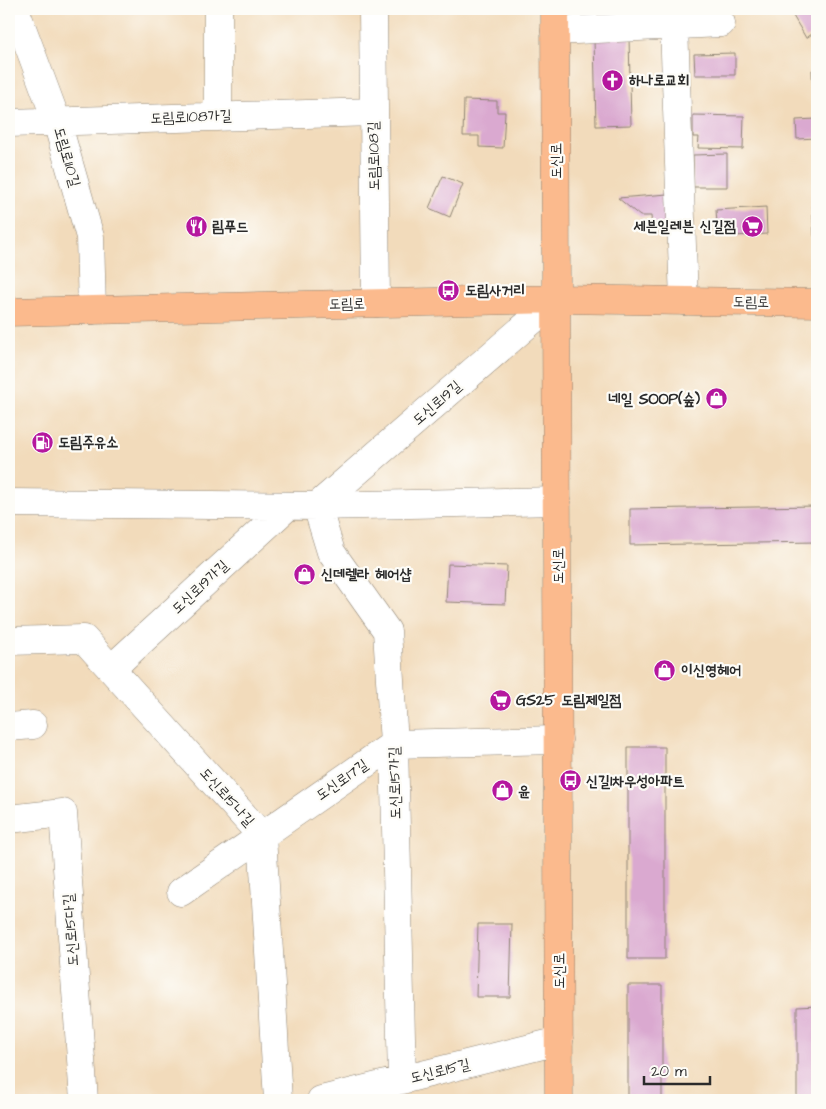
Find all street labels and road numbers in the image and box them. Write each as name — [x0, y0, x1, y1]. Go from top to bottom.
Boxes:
street label: 도림로108가길 — [150, 105, 232, 129]
street label: 도림로108길 — [363, 121, 385, 191]
street label: 도림로110길 — [48, 125, 86, 189]
street label: 도신로 — [546, 143, 567, 179]
street label: 도림로 — [733, 291, 769, 313]
street label: 도림로 — [329, 293, 365, 315]
street label: 도신로19길 — [408, 376, 466, 430]
street label: 도신로 — [548, 548, 569, 584]
street label: 도신로19가길 — [167, 555, 233, 619]
street label: 도신로15가길 — [384, 746, 406, 820]
street label: 도신로17길 — [312, 754, 372, 806]
street label: 도신로15나길 — [195, 763, 259, 831]
street label: 도신로15다길 — [58, 893, 84, 967]
street label: 도신로 — [549, 953, 570, 989]
street label: 도신로15길 — [408, 1053, 472, 1089]

